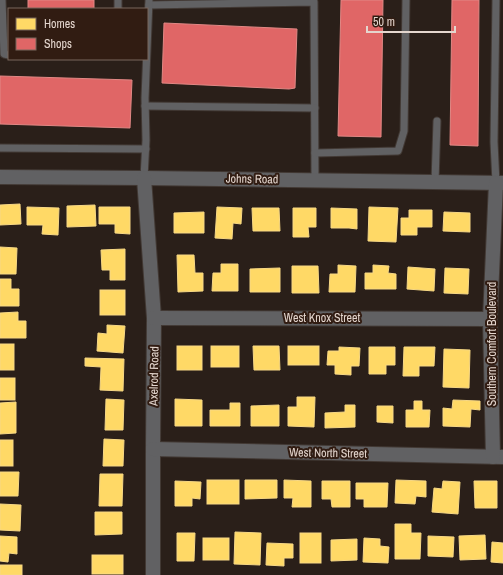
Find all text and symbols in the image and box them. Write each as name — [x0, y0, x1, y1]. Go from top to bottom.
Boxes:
legend — [8, 8, 148, 60]
scale bar — [367, 8, 455, 34]
text: 50 m — [373, 14, 395, 30]
text: Homes — [44, 16, 75, 32]
text: Shops — [44, 36, 72, 52]
street label: Johns Road — [226, 171, 278, 187]
street label: Southern Comfort Boulevard — [484, 282, 500, 406]
street label: West Knox Street — [284, 310, 360, 326]
street label: Axelrod Road — [145, 346, 163, 407]
street label: West North Street — [289, 444, 367, 462]

